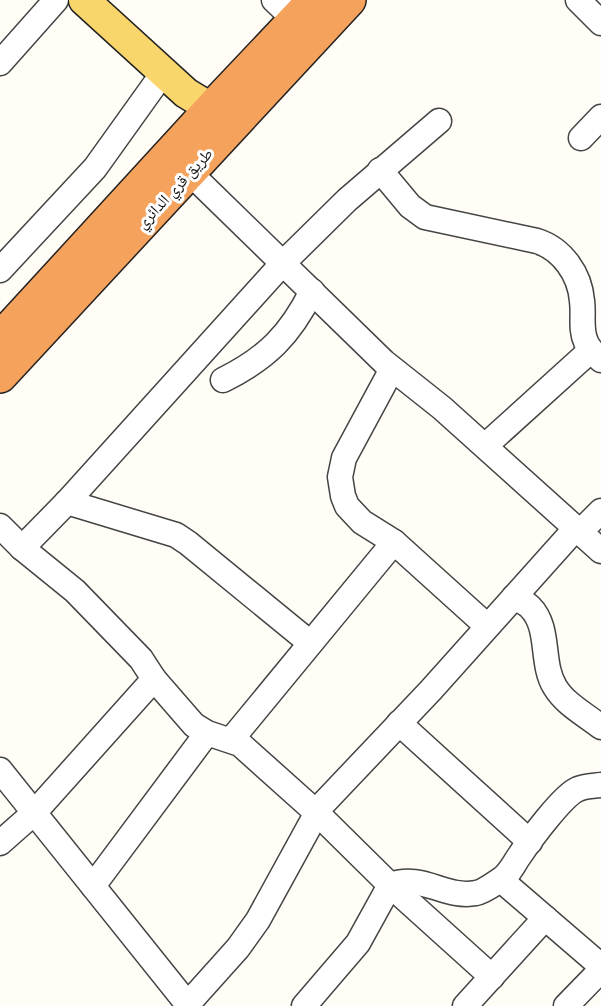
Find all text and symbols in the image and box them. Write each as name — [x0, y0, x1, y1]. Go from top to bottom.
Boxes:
street label: طريق قري الدائري — [132, 144, 219, 235]

